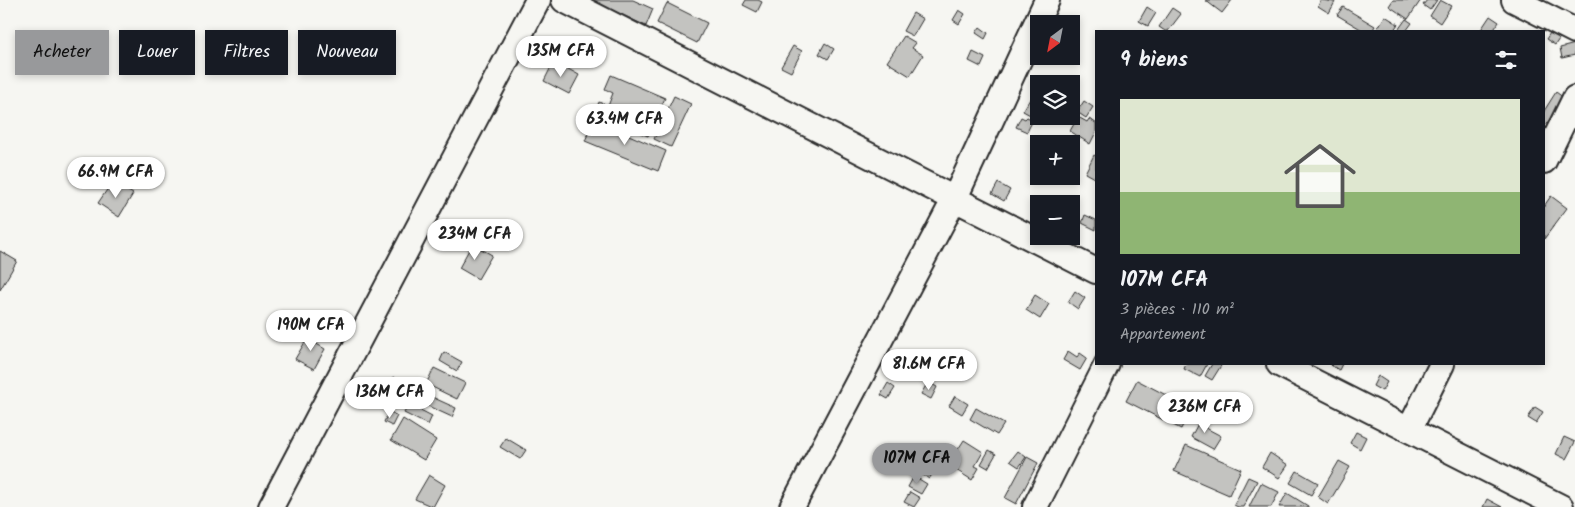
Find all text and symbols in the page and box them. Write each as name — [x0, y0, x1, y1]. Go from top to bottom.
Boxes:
north arrow — [1030, 15, 1080, 65]
map controls — [1030, 15, 1080, 245]
chip: Acheter — [15, 30, 109, 75]
chip: Louer — [119, 30, 195, 75]
chip: Filtres — [205, 30, 288, 75]
chip: Nouveau — [298, 30, 396, 75]
pin: 135M CFA — [509, 36, 613, 78]
text: 135M CFA — [527, 39, 595, 64]
text: 9 biens — [1120, 44, 1188, 77]
icon: filters — [1492, 46, 1520, 74]
button: layers — [1030, 75, 1080, 125]
pin: 63.4M CFA — [568, 104, 682, 146]
text: 63.4M CFA — [587, 107, 663, 132]
icon: home — [1275, 131, 1365, 221]
button: + — [1030, 135, 1080, 185]
pin: 66.9M CFA — [59, 156, 173, 199]
text: 66.9M CFA — [78, 160, 154, 185]
button: − — [1030, 195, 1080, 245]
pin: 234M CFA — [423, 218, 527, 261]
text: 234M CFA — [438, 222, 512, 247]
text: 107M CFA — [1120, 264, 1209, 297]
text: 3 pièces · 110 m² — [1120, 297, 1234, 322]
pin: 190M CFA — [259, 310, 363, 352]
text: 190M CFA — [277, 313, 345, 338]
text: Appartement — [1120, 322, 1206, 347]
pin: 81.6M CFA — [872, 348, 986, 391]
text: 81.6M CFA — [892, 352, 966, 377]
pin: 136M CFA — [338, 376, 442, 419]
text: 136M CFA — [355, 380, 425, 405]
pin: 236M CFA — [1153, 392, 1257, 434]
text: 236M CFA — [1168, 395, 1242, 420]
pin: 107M CFA — [865, 442, 969, 485]
text: 107M CFA — [883, 446, 951, 471]

